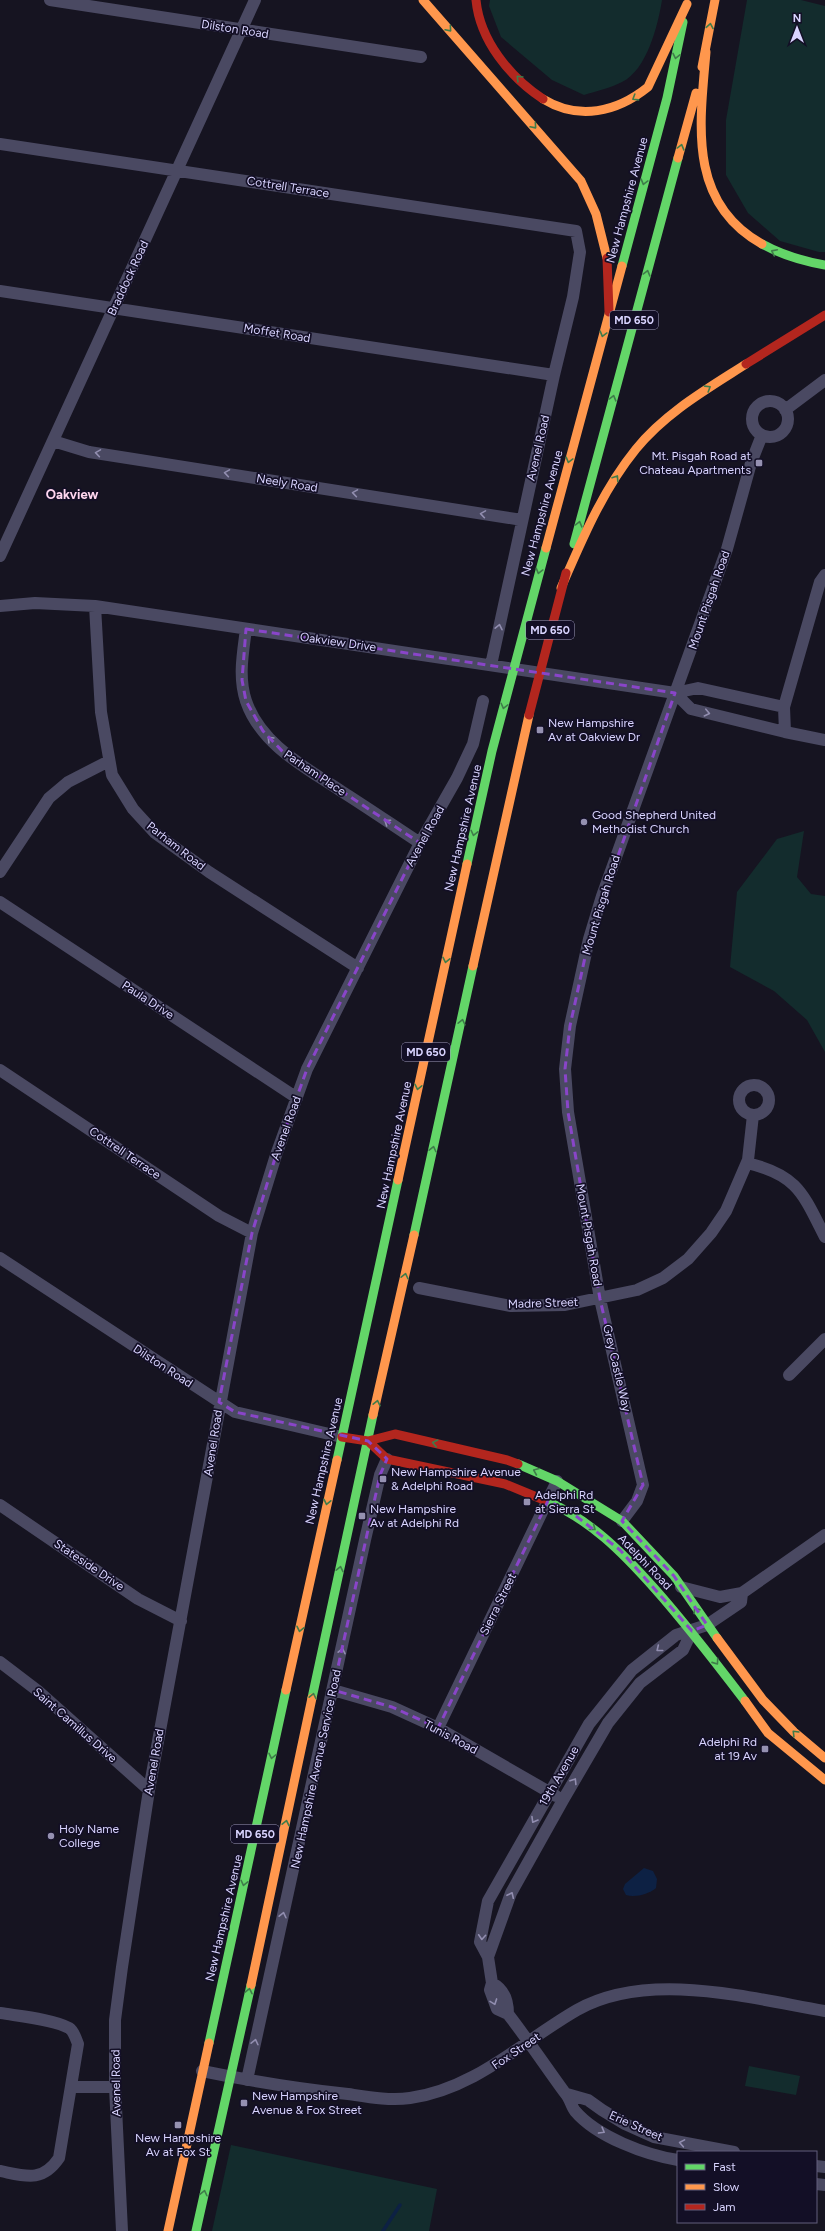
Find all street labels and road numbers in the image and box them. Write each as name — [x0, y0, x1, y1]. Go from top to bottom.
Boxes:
street label: Dilston Road — [200, 17, 270, 41]
street label: New Hampshire Avenue — [603, 135, 651, 264]
street label: Cottrell Terrace — [246, 174, 331, 200]
street label: Braddock Road — [104, 238, 152, 318]
road number: MD 650 — [610, 311, 658, 329]
street label: Moffet Road — [243, 321, 311, 345]
street label: Avenel Road — [524, 414, 552, 482]
street label: New Hampshire Avenue — [518, 448, 566, 577]
street label: Neely Road — [255, 471, 319, 495]
street label: Mount Pisgah Road — [685, 549, 733, 651]
road number: MD 650 — [526, 621, 574, 639]
street label: Oakview Drive — [299, 630, 377, 654]
street label: Parham Place — [281, 747, 349, 799]
street label: New Hampshire Avenue — [442, 763, 485, 893]
street label: Avenel Road — [403, 803, 447, 869]
street label: Parham Road — [144, 819, 208, 873]
street label: Mount Pisgah Road — [579, 853, 623, 957]
street label: Paula Drive — [119, 978, 177, 1022]
road number: MD 650 — [402, 1043, 450, 1061]
street label: New Hampshire Avenue — [374, 1080, 414, 1210]
street label: Avenel Road — [268, 1094, 304, 1162]
street label: Cottrell Terrace — [87, 1124, 164, 1182]
street label: Mount Pisgah Road — [573, 1183, 605, 1287]
street label: Madre Street — [508, 1295, 579, 1311]
street label: Grey Castle Way — [600, 1323, 634, 1414]
street label: Dilston Road — [131, 1342, 195, 1390]
street label: New Hampshire Avenue — [303, 1396, 346, 1526]
street label: Avenel Road — [201, 1409, 225, 1477]
street label: Adelphi Road — [615, 1531, 675, 1593]
street label: Stateside Drive — [51, 1536, 127, 1594]
street label: Sierra Street — [477, 1570, 519, 1637]
street label: New Hampshire Avenue Service Road — [288, 1668, 344, 1870]
street label: Saint Camillus Drive — [30, 1685, 120, 1766]
street label: Tunis Road — [422, 1717, 480, 1757]
street label: Avenel Road — [141, 1728, 167, 1796]
street label: 19th Avenue — [536, 1743, 582, 1808]
road number: MD 650 — [231, 1825, 279, 1843]
street label: New Hampshire Avenue — [203, 1853, 246, 1983]
street label: Fox Street — [489, 2029, 543, 2072]
street label: Avenel Road — [108, 2049, 124, 2117]
street label: Erie Street — [607, 2108, 665, 2144]

